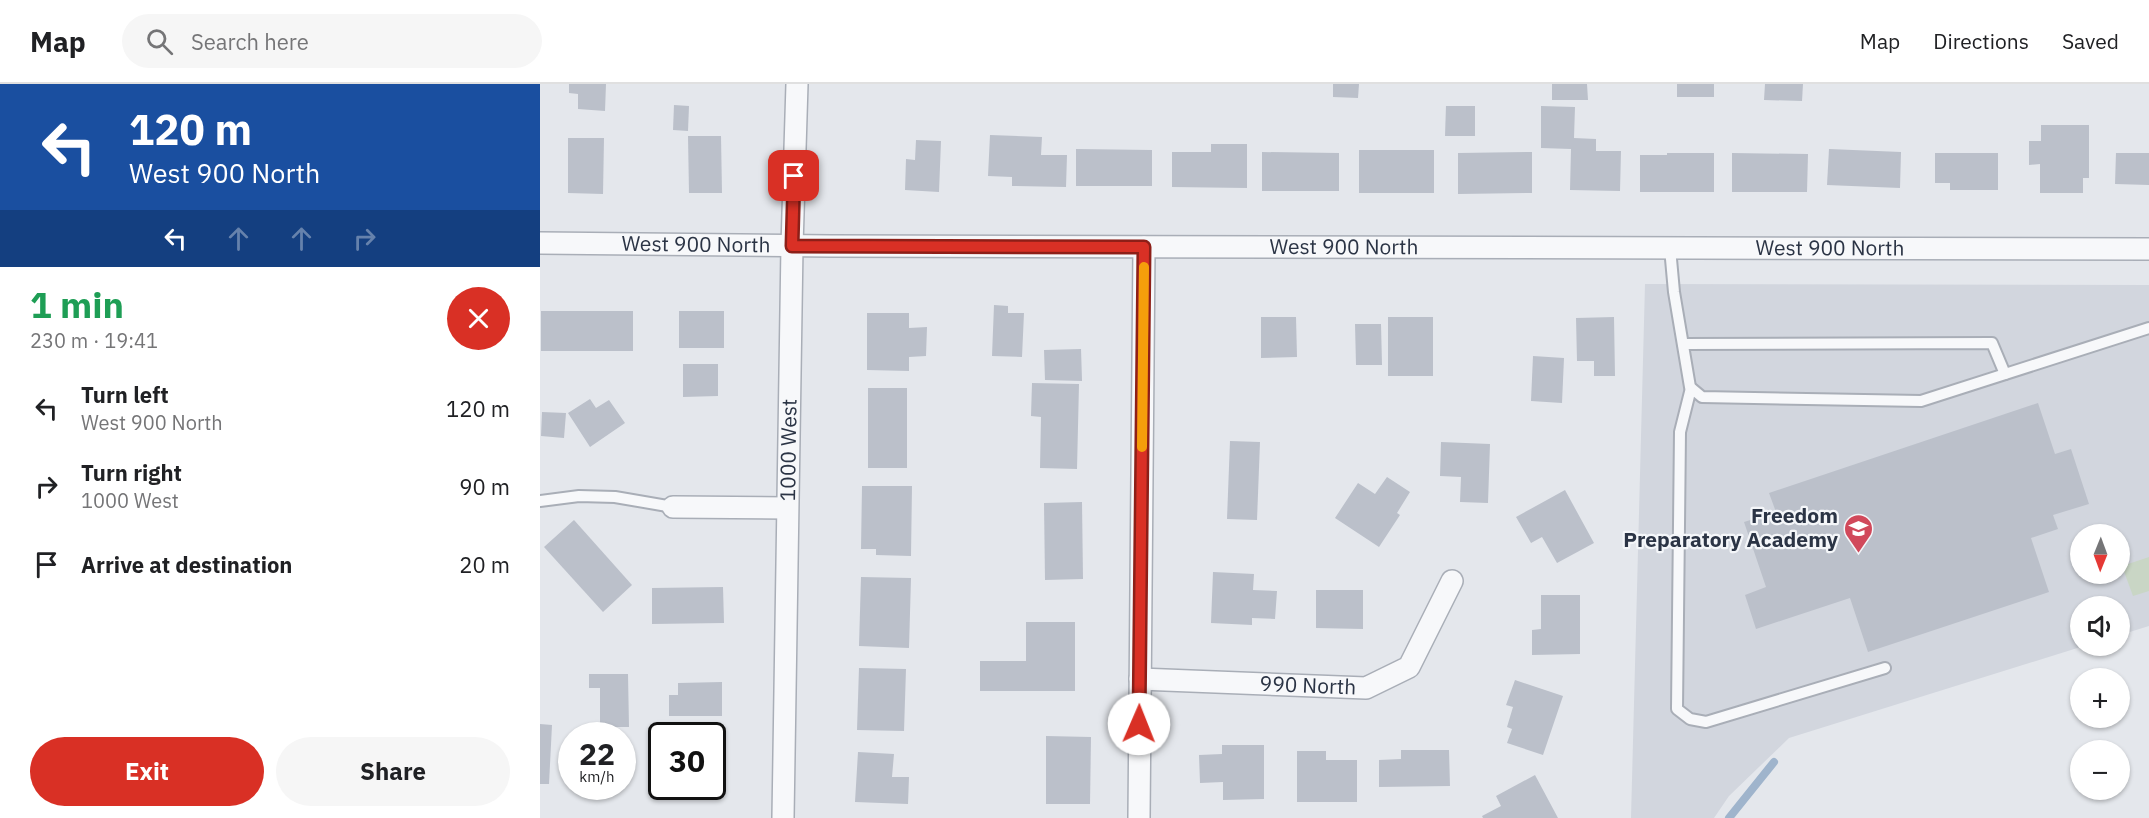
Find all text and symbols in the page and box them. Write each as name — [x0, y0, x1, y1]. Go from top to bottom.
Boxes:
search box — [122, 14, 542, 68]
text: Map — [30, 23, 86, 60]
icon: search — [143, 25, 176, 58]
text: Search here — [191, 27, 309, 56]
text: Map — [1860, 27, 1900, 55]
text: Directions — [1933, 27, 2029, 55]
text: Saved — [2062, 27, 2119, 55]
text: 120 m — [129, 102, 252, 157]
icon: left — [30, 108, 108, 186]
pin — [768, 150, 819, 201]
text: West 900 North — [129, 155, 320, 190]
icon: arrive — [777, 159, 810, 192]
icon: left — [159, 222, 192, 255]
icon: ahead — [222, 222, 255, 255]
icon: ahead — [285, 222, 318, 255]
icon: right — [348, 222, 381, 255]
street label: West 900 North — [621, 229, 771, 258]
street label: West 900 North — [1270, 232, 1418, 260]
street label: West 900 North — [1755, 233, 1904, 261]
text: 1 min — [30, 281, 124, 328]
button: close — [447, 287, 510, 350]
text: 230 m · 19:41 — [30, 327, 158, 354]
text: Turn left — [81, 380, 169, 409]
icon: left — [30, 392, 63, 425]
text: 120 m — [446, 394, 510, 423]
street label: 1000 West — [773, 398, 803, 502]
text: West 900 North — [81, 409, 223, 436]
text: Turn right — [81, 458, 182, 487]
icon: right — [30, 470, 63, 503]
text: 90 m — [459, 472, 510, 501]
text: 1000 West — [81, 487, 179, 514]
place label: Freedom Preparatory Academy — [1623, 501, 1839, 553]
school or university icon: Freedom Preparatory Academy — [1843, 512, 1875, 554]
north arrow — [2070, 524, 2130, 584]
map controls — [2070, 524, 2130, 800]
icon: arrive — [30, 548, 63, 581]
text: Arrive at destination — [81, 550, 292, 579]
text: 20 m — [459, 550, 510, 579]
button: sound — [2070, 596, 2130, 656]
button: + — [2070, 668, 2130, 728]
street label: 990 North — [1259, 669, 1357, 701]
position arrow — [1107, 692, 1171, 756]
speed limit sign: 30 — [648, 722, 726, 800]
text: 22 — [579, 734, 615, 773]
button: Exit — [30, 737, 264, 806]
button: Share — [276, 737, 510, 806]
button: − — [2070, 740, 2130, 800]
text: km/h — [579, 767, 615, 786]

